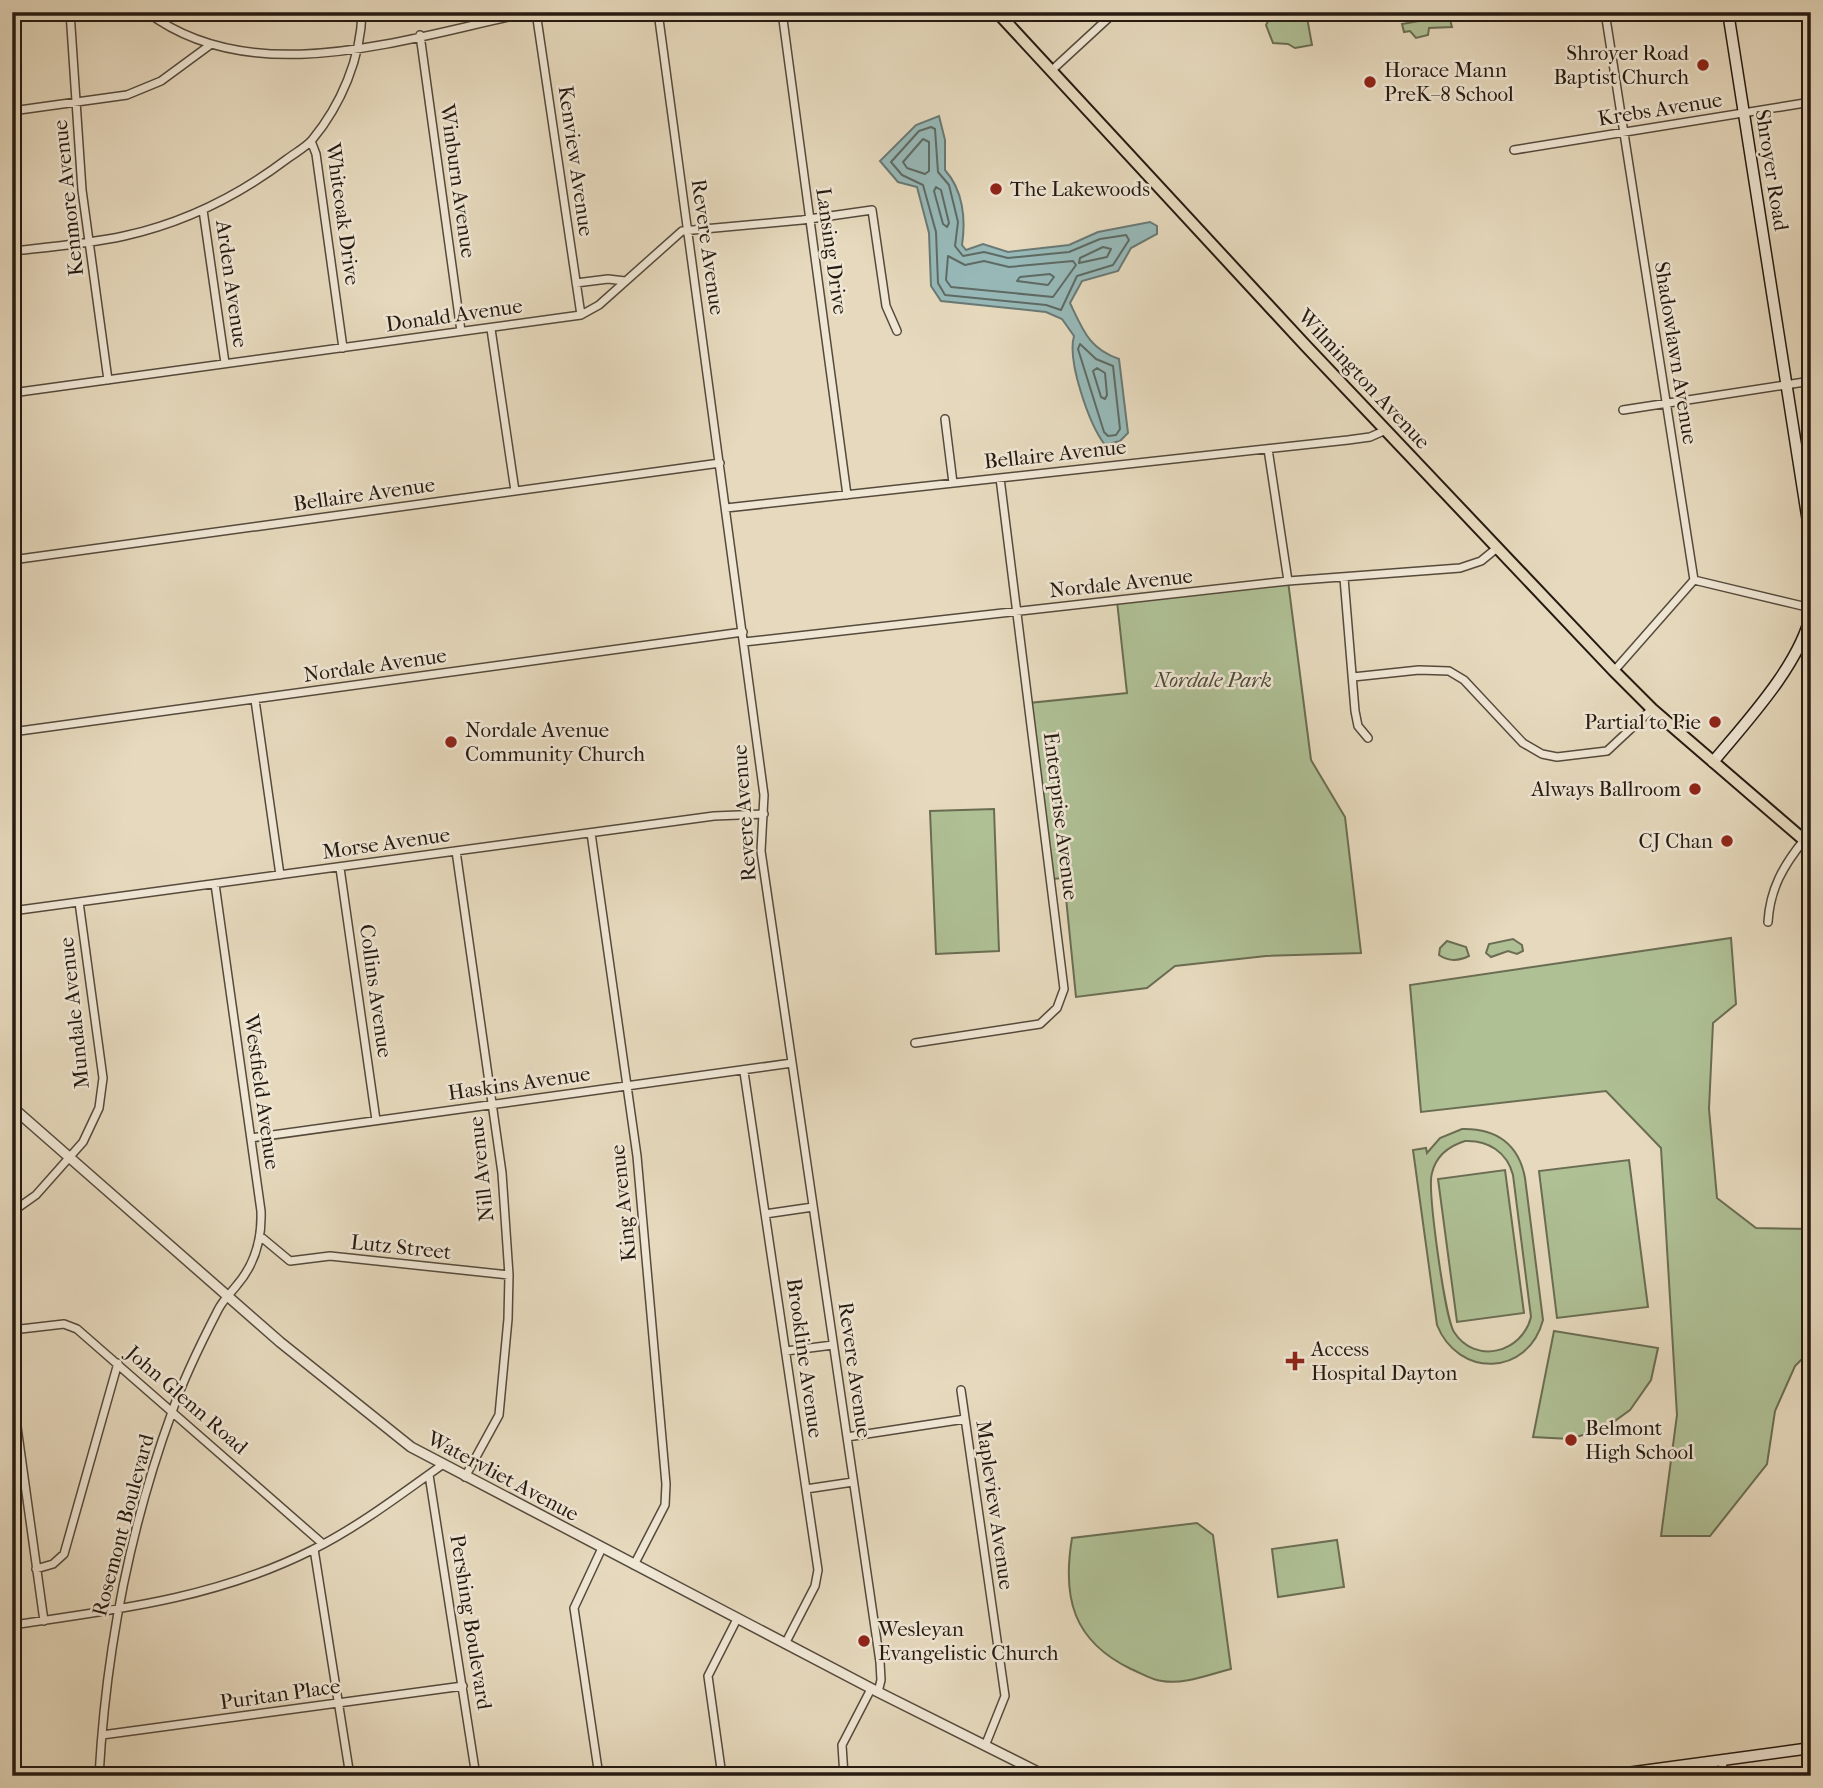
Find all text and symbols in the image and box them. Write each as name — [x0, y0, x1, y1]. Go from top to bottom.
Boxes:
place label: Shroyer Road Baptist Church — [1553, 41, 1690, 89]
marker: Shroyer Road Baptist Church — [1695, 57, 1711, 73]
place label: Horace Mann PreK–8 School — [1384, 58, 1514, 106]
marker: Horace Mann PreK–8 School — [1362, 74, 1378, 90]
street label: Kenview Avenue — [554, 84, 598, 238]
street label: Krebs Avenue — [1596, 87, 1724, 131]
street label: Winburn Avenue — [435, 102, 481, 259]
street label: Shroyer Road — [1751, 108, 1794, 233]
street label: Kenmore Avenue — [48, 119, 88, 277]
street label: Whiteoak Drive — [321, 140, 365, 287]
street label: Revere Avenue — [687, 177, 729, 317]
place label: The Lakewoods — [1010, 177, 1150, 201]
marker: The Lakewoods — [988, 181, 1004, 197]
street label: Lansing Drive — [811, 186, 853, 316]
street label: Arden Avenue — [211, 218, 253, 349]
street label: Shadowlawn Avenue — [1650, 260, 1702, 446]
street label: Donald Avenue — [384, 294, 524, 336]
street label: Wilmington Avenue — [1292, 303, 1435, 454]
street label: Bellaire Avenue — [983, 435, 1127, 473]
street label: Bellaire Avenue — [292, 472, 436, 516]
street label: Nordale Avenue — [1048, 564, 1194, 602]
street label: Nordale Avenue — [302, 643, 448, 687]
park label: Nordale Park — [1153, 668, 1272, 692]
place label: Partial to Pie — [1584, 710, 1701, 734]
marker: Partial to Pie — [1707, 714, 1723, 730]
place label: Nordale Avenue Community Church — [465, 718, 645, 766]
street label: Enterprise Avenue — [1039, 731, 1083, 901]
marker: Nordale Avenue Community Church — [443, 734, 459, 750]
street label: Revere Avenue — [727, 744, 761, 882]
place label: Always Ballroom — [1530, 777, 1682, 801]
marker: Always Ballroom — [1687, 781, 1703, 797]
street label: Morse Avenue — [321, 822, 451, 864]
place label: CJ Chan — [1639, 829, 1713, 853]
marker: CJ Chan — [1719, 833, 1735, 849]
street label: Collins Avenue — [355, 923, 397, 1059]
street label: Mundale Avenue — [54, 936, 94, 1090]
street label: Westfield Avenue — [239, 1012, 285, 1171]
street label: Haskins Avenue — [446, 1061, 592, 1105]
street label: Nill Avenue — [464, 1115, 498, 1223]
street label: King Avenue — [605, 1143, 641, 1263]
street label: Lutz Street — [349, 1230, 453, 1264]
street label: Brookline Avenue — [782, 1277, 828, 1439]
street label: Revere Avenue — [834, 1300, 876, 1440]
place label: Access Hospital Dayton — [1310, 1337, 1457, 1385]
street label: John Glenn Road — [120, 1339, 253, 1460]
marker: Access Hospital Dayton — [1285, 1351, 1305, 1371]
place label: Belmont High School — [1585, 1416, 1694, 1464]
street label: Mapleview Avenue — [971, 1419, 1019, 1591]
street label: Watervliet Avenue — [422, 1425, 583, 1526]
street label: Rosemont Boulevard — [87, 1431, 159, 1619]
marker: Belmont High School — [1563, 1432, 1579, 1448]
street label: Pershing Boulevard — [445, 1533, 497, 1712]
place label: Wesleyan Evangelistic Church — [877, 1617, 1059, 1665]
marker: Wesleyan Evangelistic Church — [856, 1633, 872, 1649]
street label: Puritan Place — [218, 1674, 342, 1714]

